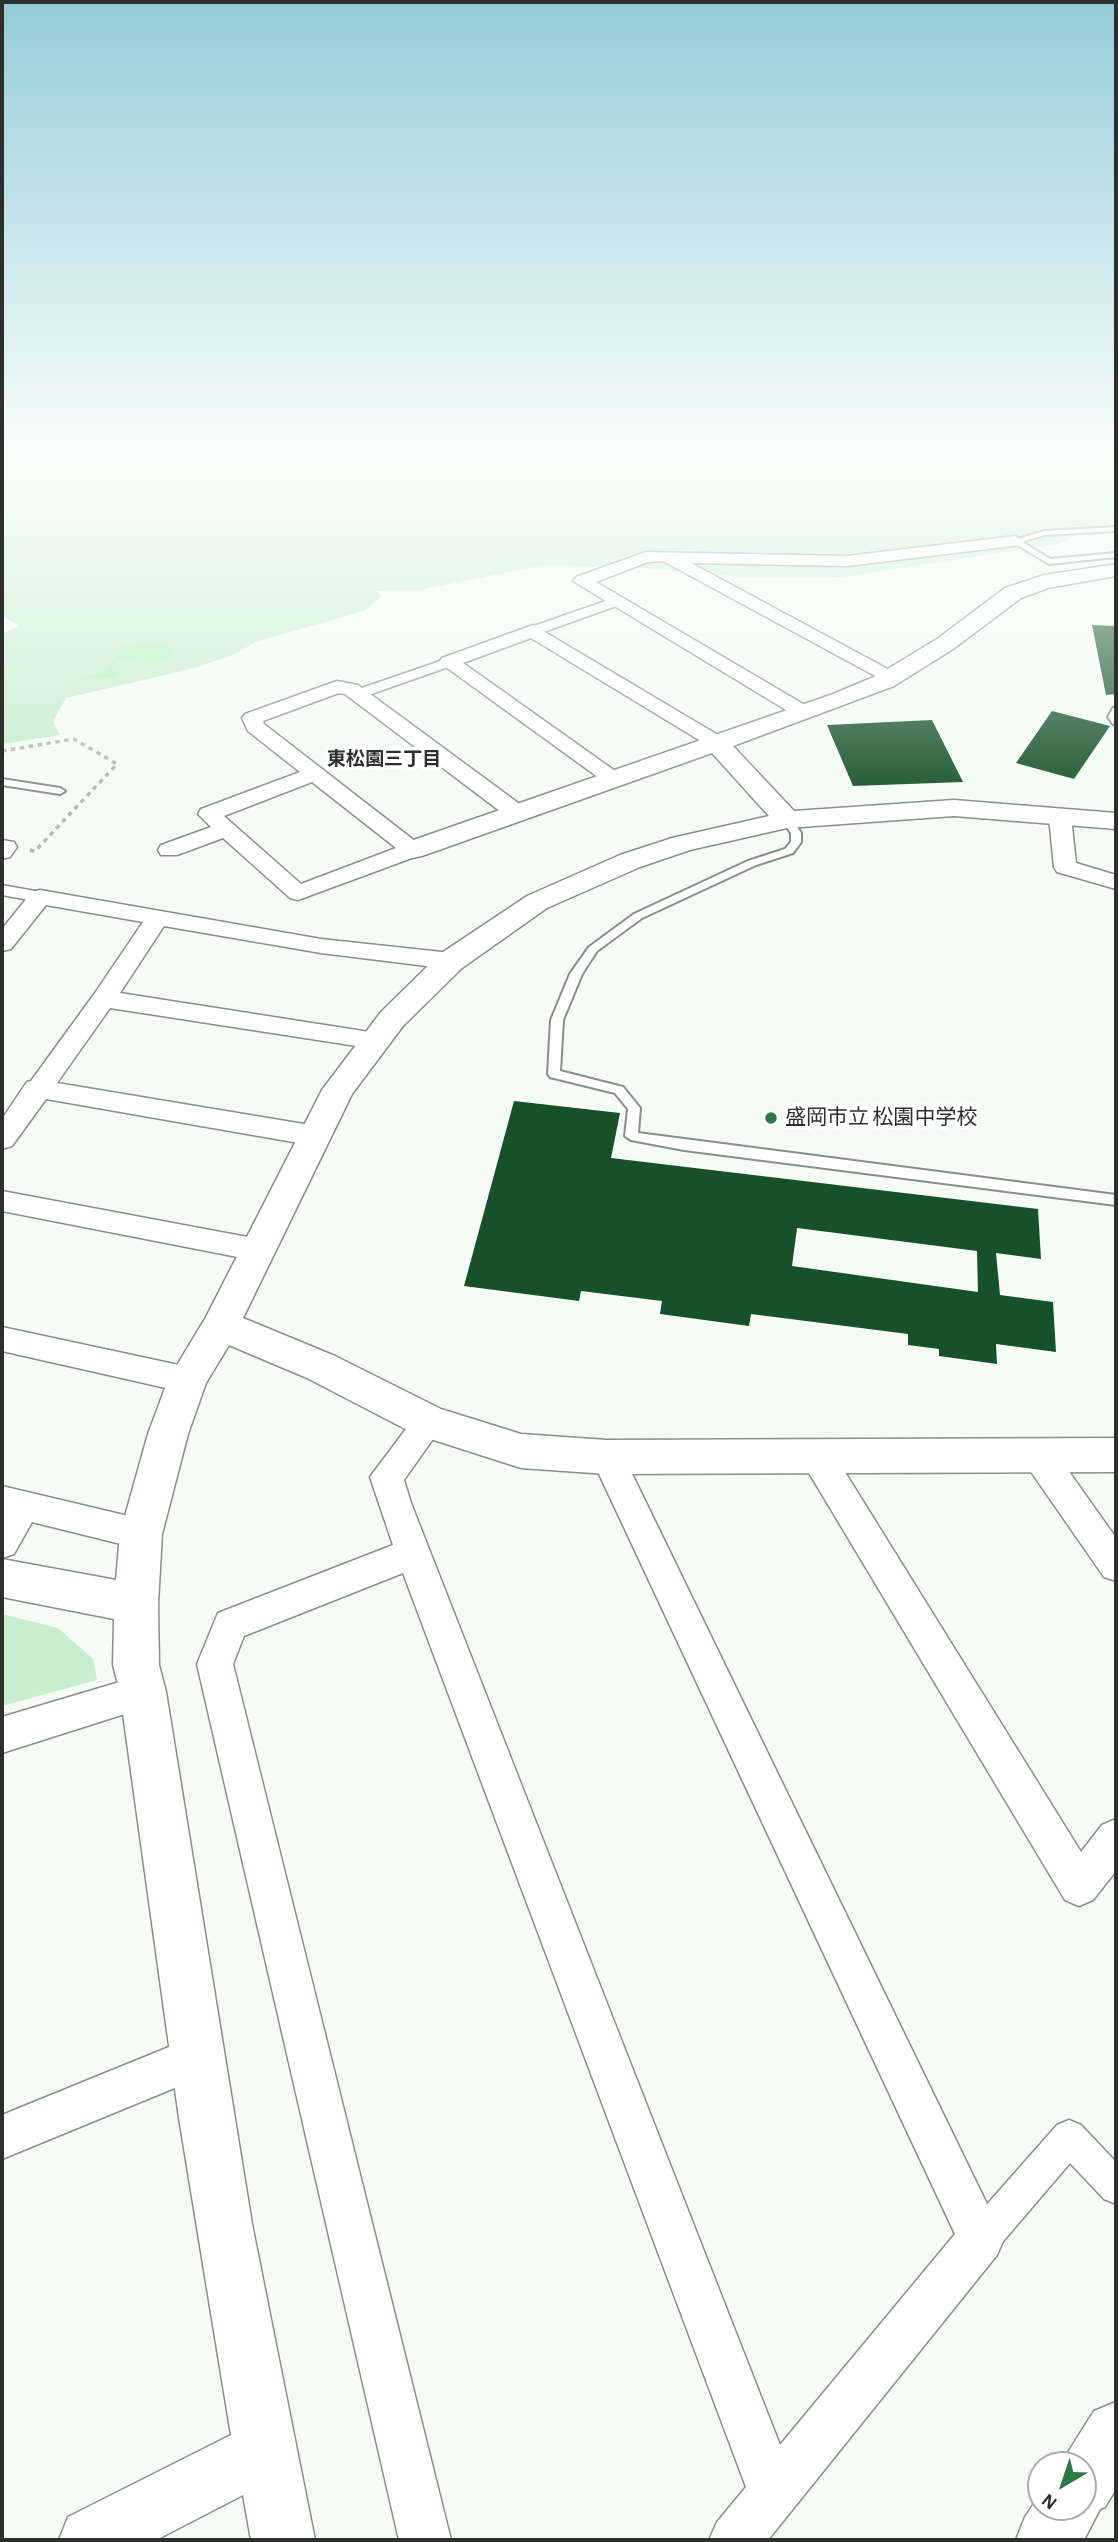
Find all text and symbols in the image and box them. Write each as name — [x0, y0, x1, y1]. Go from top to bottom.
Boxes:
district label: 東松園三丁目 — [327, 748, 441, 770]
place label: 盛岡市立 松園中学校 — [785, 1105, 977, 1131]
marker: 盛岡市立 松園中学校 — [763, 1110, 779, 1126]
north arrow — [1027, 2451, 1097, 2521]
text: N — [1039, 2490, 1061, 2513]

